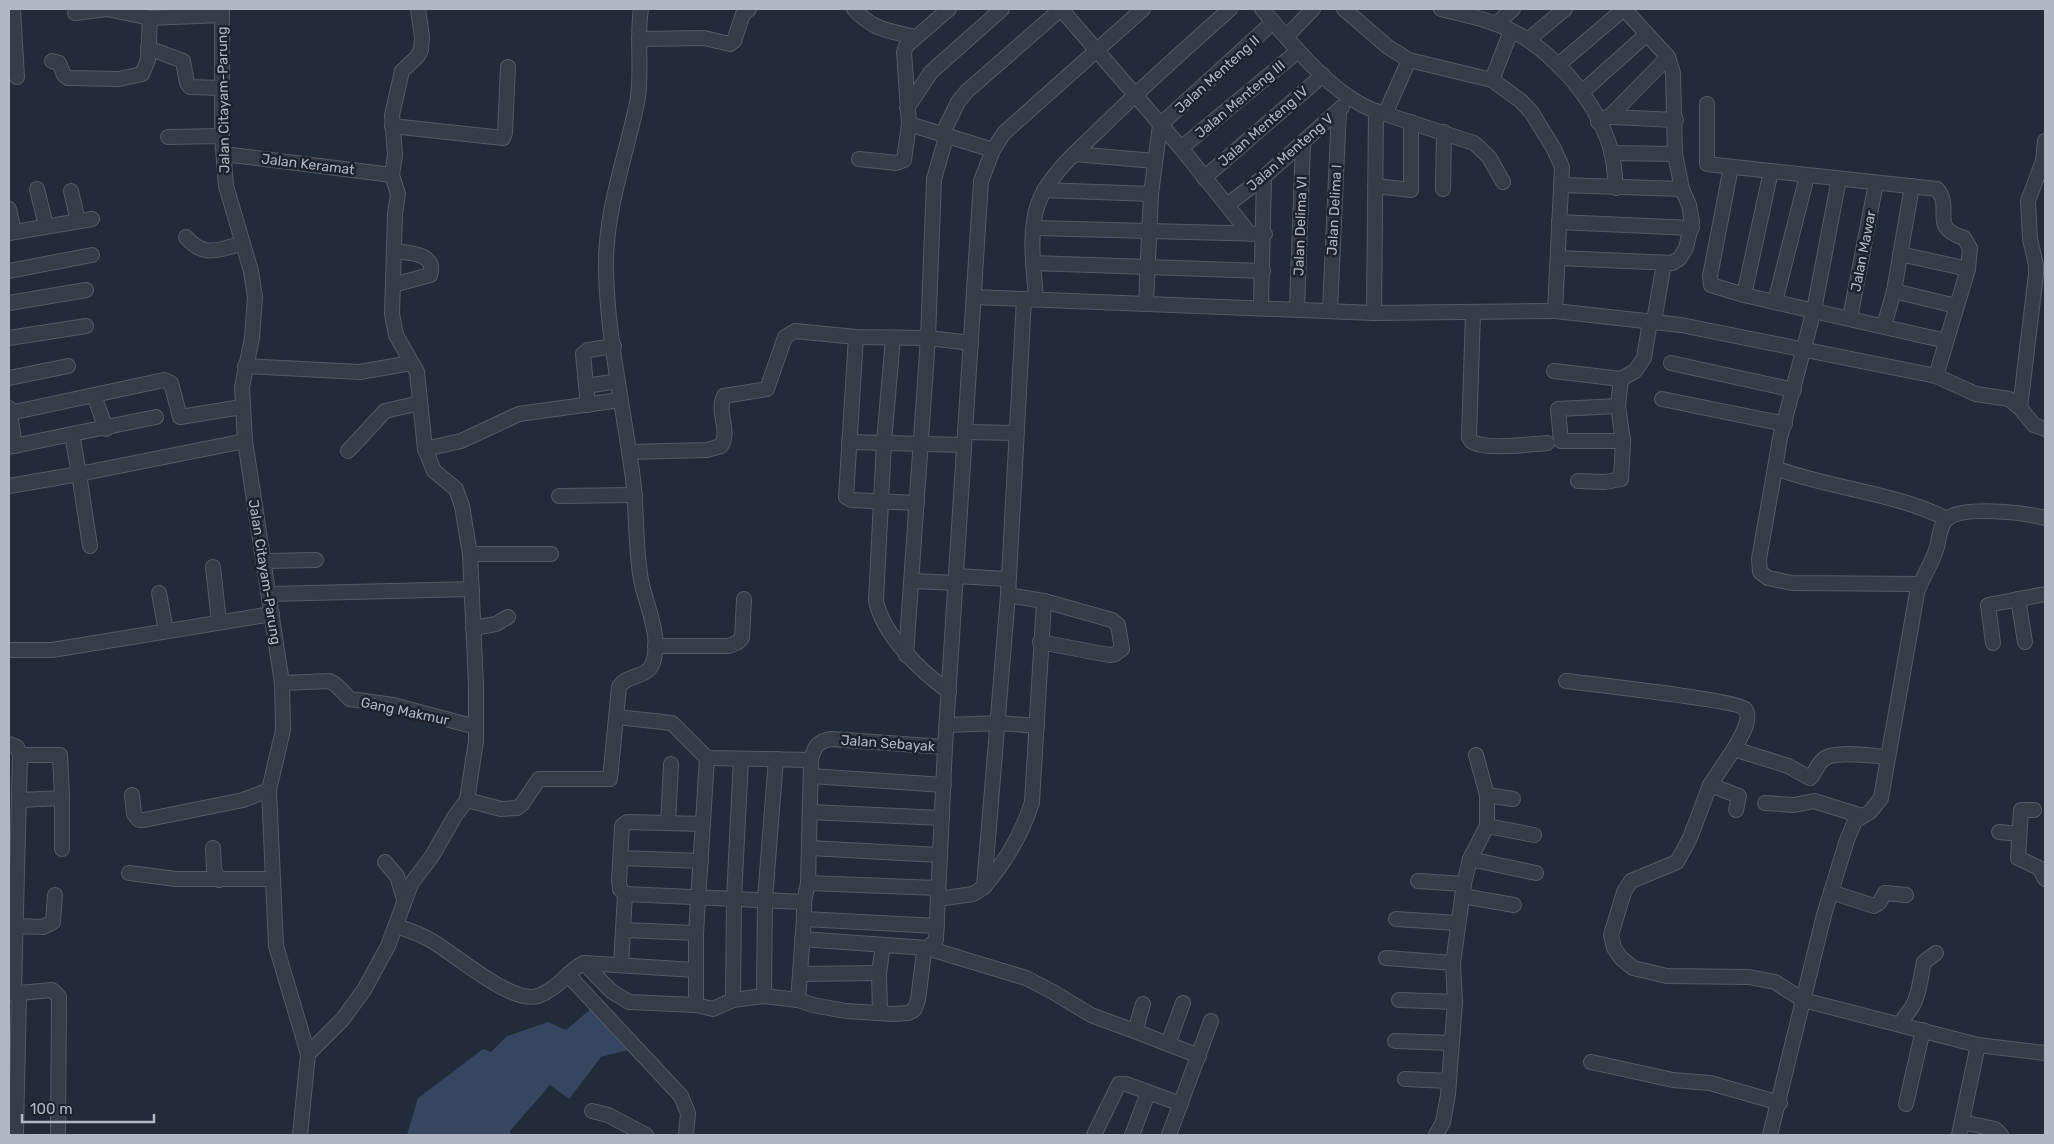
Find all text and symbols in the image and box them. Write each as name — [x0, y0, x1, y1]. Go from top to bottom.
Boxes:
street label: Jalan Citayam-Parung — [214, 26, 233, 174]
street label: Jalan Menteng II — [1171, 32, 1263, 117]
street label: Jalan Menteng III — [1192, 57, 1289, 142]
street label: Jalan Menteng IV — [1215, 83, 1312, 170]
street label: Jalan Menteng V — [1244, 110, 1337, 195]
street label: Jalan Keramat — [260, 150, 356, 179]
street label: Jalan Delima I — [1324, 164, 1345, 256]
street label: Jalan Delima VI — [1290, 176, 1311, 276]
street label: Jalan Mawar — [1847, 208, 1880, 293]
street label: Jalan Citayam-Parung — [245, 498, 284, 646]
street label: Gang Makmur — [359, 694, 451, 729]
street label: Jalan Sebayak — [840, 732, 936, 755]
scale bar — [22, 1092, 155, 1124]
text: 100 m — [30, 1100, 72, 1118]

